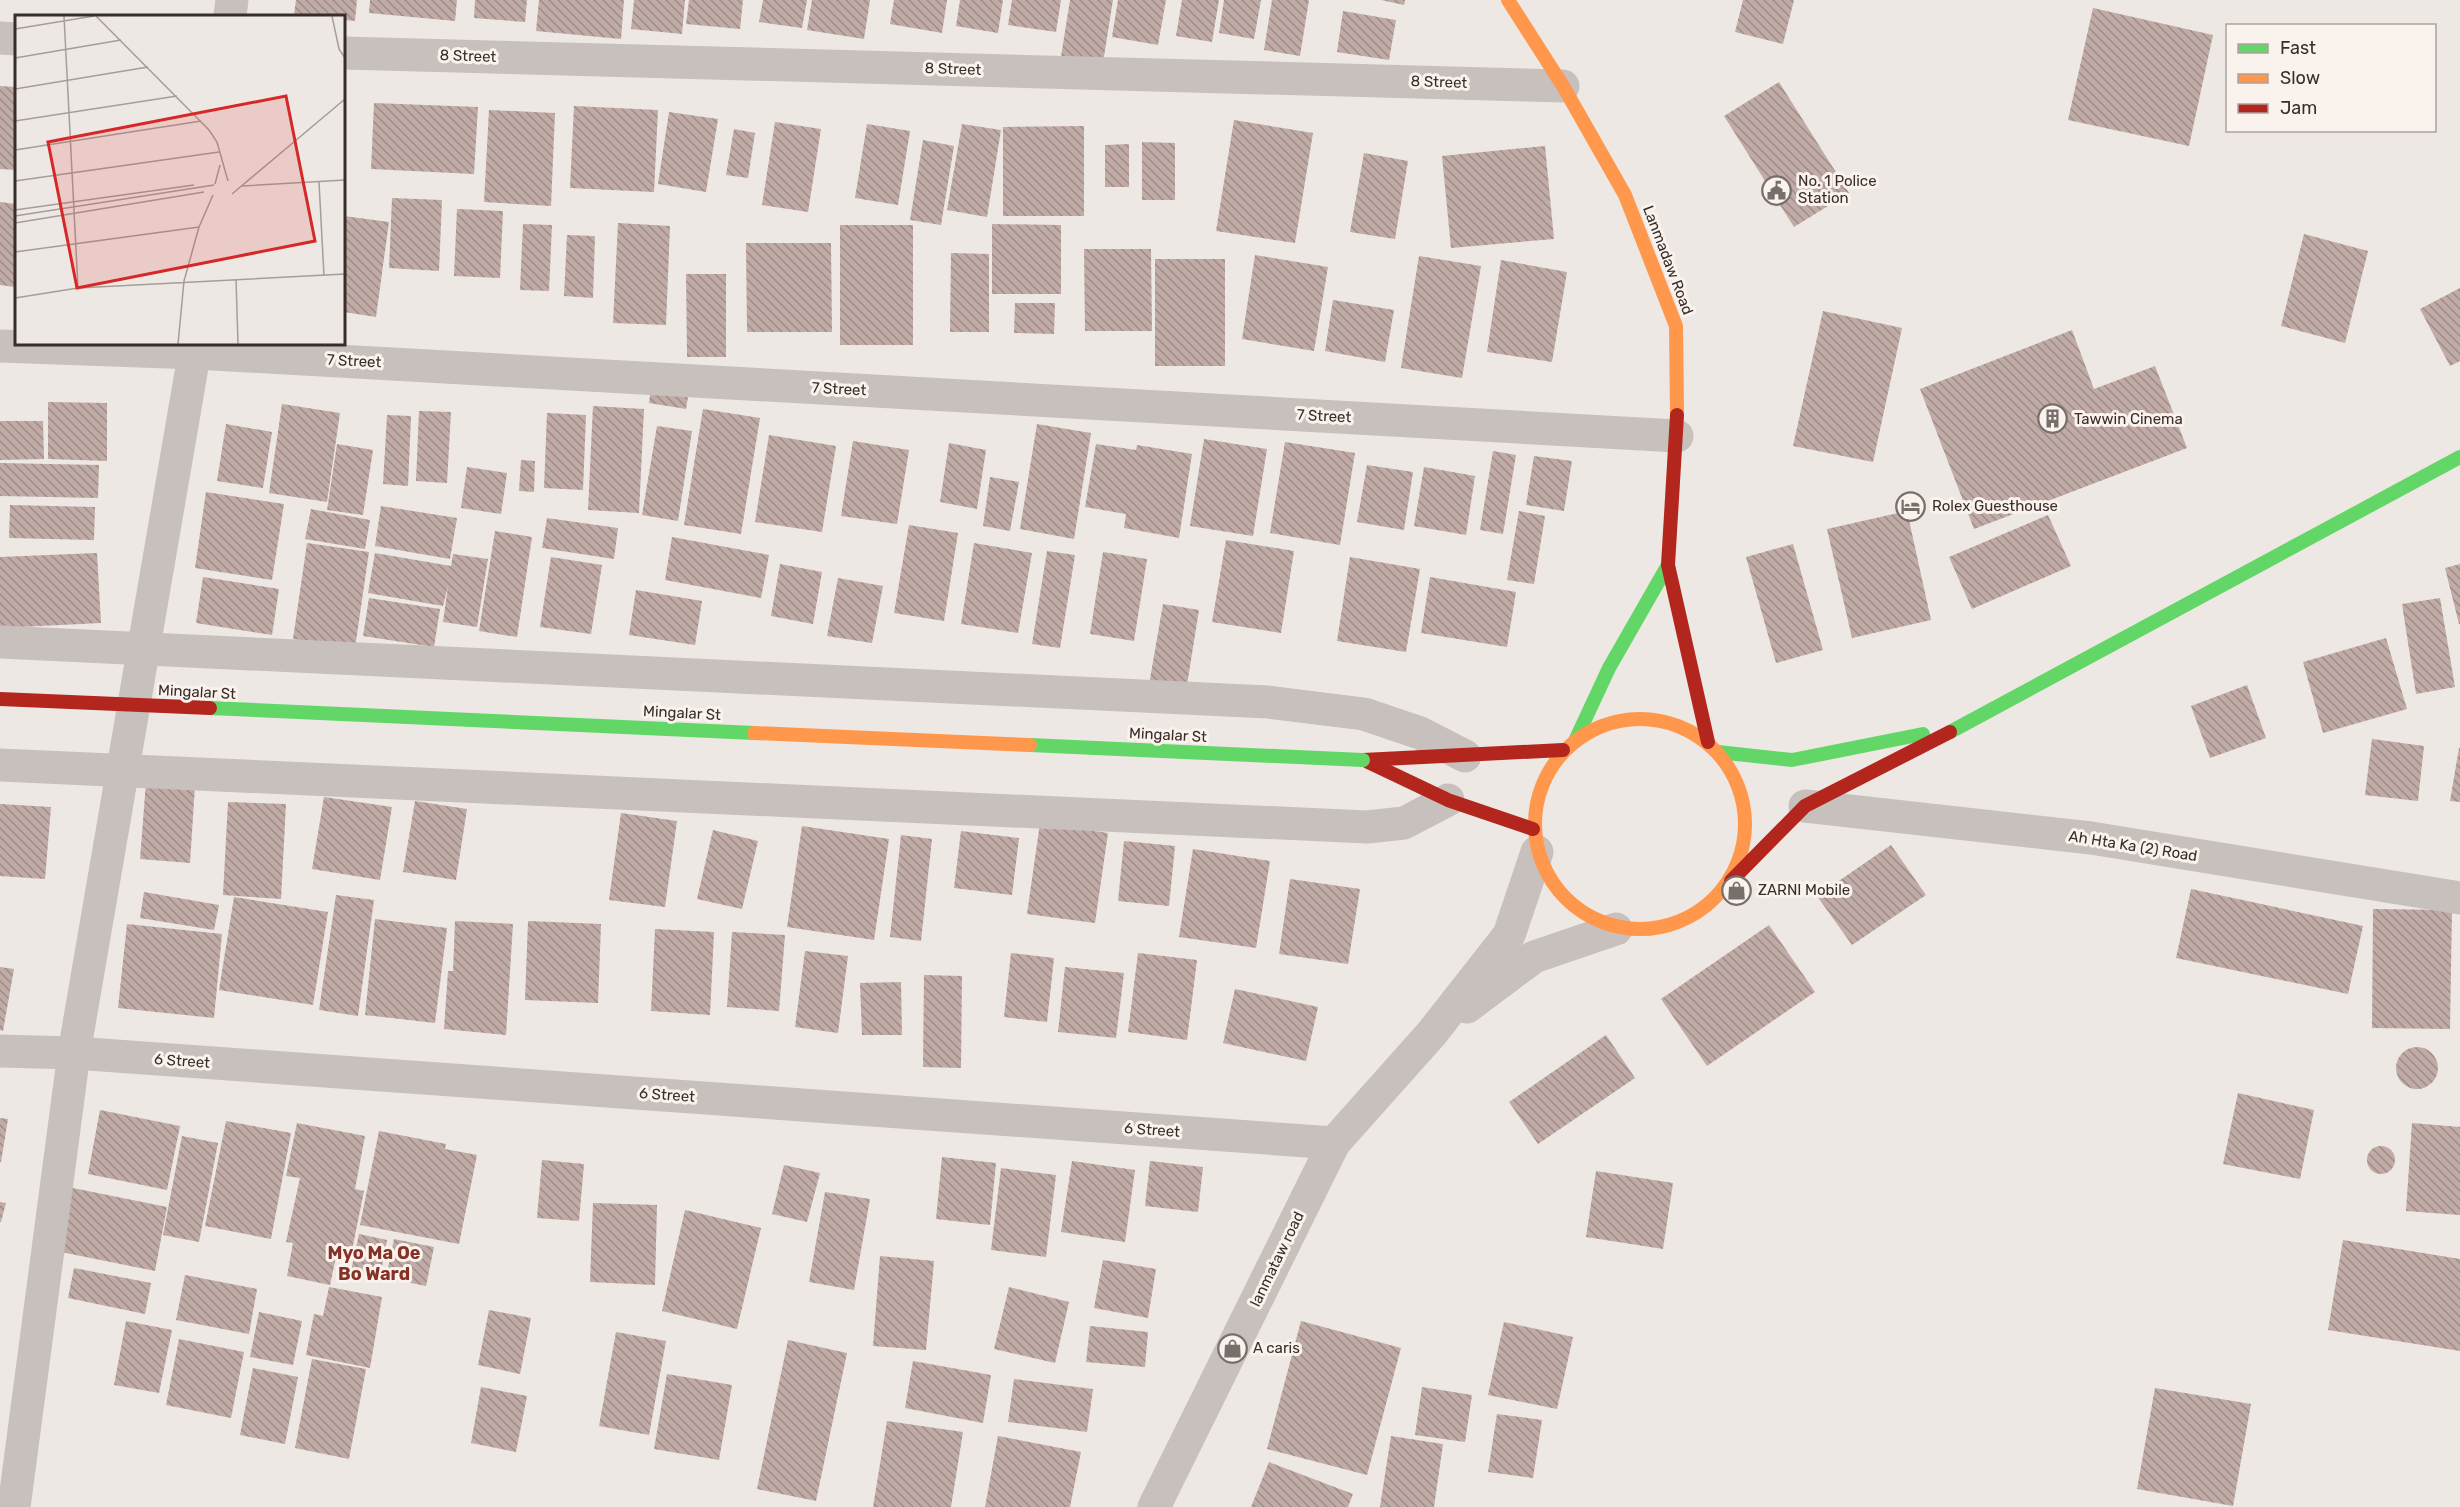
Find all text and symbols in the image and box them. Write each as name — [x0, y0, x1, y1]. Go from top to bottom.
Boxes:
inset map — [15, 15, 345, 345]
legend — [2226, 24, 2436, 132]
text: Fast — [2280, 37, 2316, 59]
street label: 8 Street — [439, 46, 497, 66]
street label: 8 Street — [924, 59, 982, 79]
text: Slow — [2280, 67, 2320, 89]
street label: 8 Street — [1410, 72, 1468, 92]
text: Jam — [2280, 97, 2317, 119]
place label: No. 1 Police Station — [1798, 172, 1877, 207]
public building icon: No. 1 Police Station — [1761, 174, 1793, 206]
street label: Lanmadaw Road — [1639, 203, 1697, 317]
street label: 7 Street — [326, 351, 382, 371]
street label: 7 Street — [811, 379, 867, 399]
building icon: Tawwin Cinema — [2037, 403, 2069, 435]
street label: 7 Street — [1296, 406, 1352, 426]
place label: Tawwin Cinema — [2074, 410, 2183, 428]
hotel icon: Rolex Guesthouse — [1895, 490, 1927, 522]
place label: Rolex Guesthouse — [1932, 497, 2058, 515]
street label: Mingalar St — [158, 681, 237, 703]
street label: Mingalar St — [643, 702, 722, 724]
street label: Mingalar St — [1129, 724, 1208, 746]
street label: Ah Hta Ka (2) Road — [2067, 827, 2199, 865]
shop icon: ZARNI Mobile — [1721, 874, 1753, 906]
place label: ZARNI Mobile — [1758, 881, 1850, 899]
street label: 6 Street — [153, 1050, 211, 1072]
street label: 6 Street — [638, 1084, 696, 1106]
street label: 6 Street — [1123, 1119, 1181, 1141]
street label: lanmataw road — [1246, 1209, 1308, 1309]
district label: Myo Ma Oe Bo Ward — [328, 1242, 421, 1285]
shop icon: A caris — [1216, 1332, 1248, 1364]
place label: A caris — [1253, 1339, 1300, 1357]

